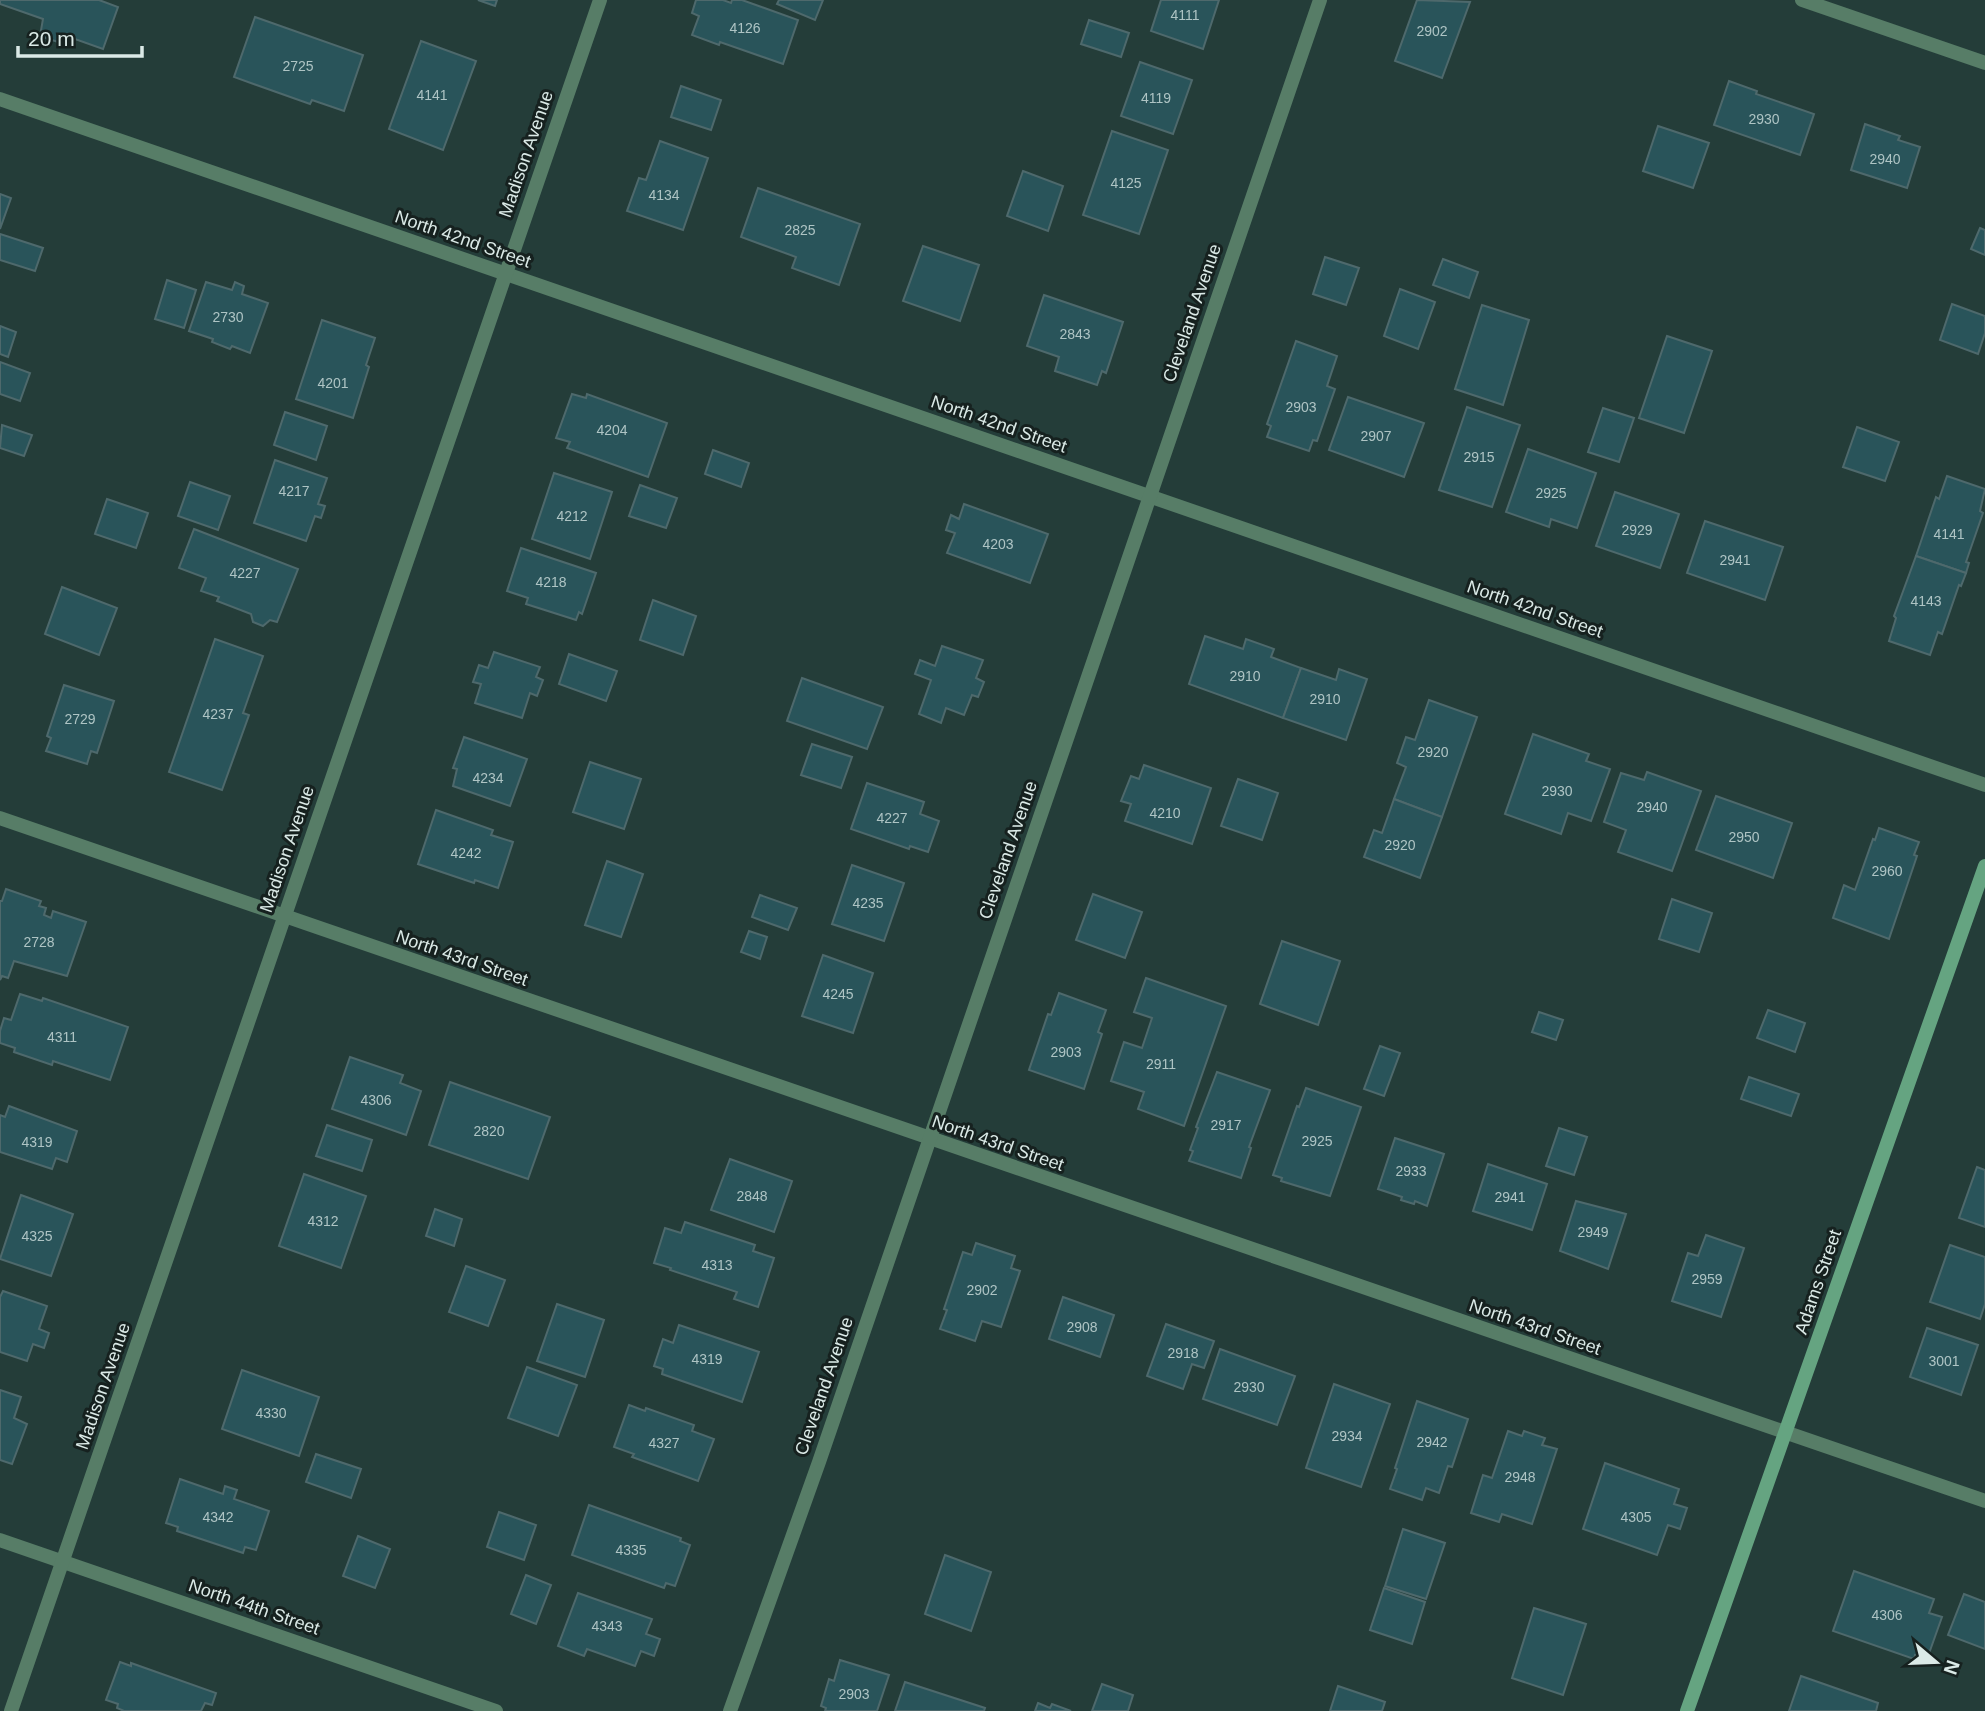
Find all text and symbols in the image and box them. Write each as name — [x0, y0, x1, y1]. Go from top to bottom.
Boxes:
house number: 4111 — [1170, 7, 1200, 23]
scale bar — [18, 14, 142, 58]
house number: 4126 — [729, 20, 761, 36]
house number: 2902 — [1416, 23, 1448, 39]
text: 20 m — [28, 27, 75, 50]
house number: 2725 — [282, 58, 314, 74]
house number: 4141 — [416, 87, 448, 103]
street label: Madison Avenue — [495, 88, 557, 220]
house number: 4119 — [1141, 90, 1171, 106]
house number: 2930 — [1748, 111, 1780, 127]
house number: 2940 — [1869, 151, 1901, 167]
house number: 4125 — [1110, 175, 1142, 191]
house number: 4134 — [648, 187, 680, 203]
street label: North 42nd Street — [393, 206, 533, 272]
house number: 2825 — [784, 222, 816, 238]
street label: Cleveland Avenue — [1159, 241, 1225, 385]
house number: 2730 — [212, 309, 244, 325]
house number: 2843 — [1059, 326, 1091, 342]
house number: 4201 — [317, 375, 349, 391]
street label: North 42nd Street — [929, 391, 1069, 457]
house number: 2903 — [1285, 399, 1317, 415]
house number: 4204 — [596, 422, 628, 438]
house number: 2907 — [1360, 428, 1392, 444]
house number: 2915 — [1463, 449, 1495, 465]
house number: 4217 — [278, 483, 310, 499]
house number: 2925 — [1535, 485, 1567, 501]
house number: 4212 — [556, 508, 588, 524]
house number: 2929 — [1621, 522, 1653, 538]
house number: 4141 — [1933, 526, 1965, 542]
house number: 4203 — [982, 536, 1014, 552]
house number: 2941 — [1719, 552, 1751, 568]
house number: 4227 — [229, 565, 261, 581]
house number: 4218 — [535, 574, 567, 590]
street label: North 42nd Street — [1465, 576, 1605, 642]
house number: 4143 — [1910, 593, 1942, 609]
house number: 2910 — [1229, 668, 1261, 684]
house number: 2910 — [1309, 691, 1341, 707]
house number: 4237 — [202, 706, 234, 722]
house number: 2729 — [64, 711, 96, 727]
house number: 2920 — [1417, 744, 1449, 760]
house number: 4234 — [472, 770, 504, 786]
street label: Cleveland Avenue — [975, 778, 1041, 922]
street label: Madison Avenue — [256, 783, 318, 915]
house number: 2930 — [1541, 783, 1573, 799]
house number: 2940 — [1636, 799, 1668, 815]
house number: 4210 — [1149, 805, 1181, 821]
house number: 4227 — [876, 810, 908, 826]
house number: 2950 — [1728, 829, 1760, 845]
house number: 2920 — [1384, 837, 1416, 853]
house number: 4242 — [450, 845, 482, 861]
house number: 2960 — [1871, 863, 1903, 879]
house number: 4235 — [852, 895, 884, 911]
street label: North 43rd Street — [393, 926, 531, 990]
house number: 2728 — [23, 934, 55, 950]
house number: 4245 — [822, 986, 854, 1002]
house number: 4311 — [47, 1029, 77, 1045]
house number: 2903 — [1050, 1044, 1082, 1060]
house number: 2911 — [1146, 1056, 1176, 1072]
house number: 4306 — [360, 1092, 392, 1108]
street label: North 43rd Street — [929, 1111, 1067, 1175]
house number: 2917 — [1210, 1117, 1242, 1133]
house number: 2820 — [473, 1123, 505, 1139]
house number: 2925 — [1301, 1133, 1333, 1149]
house number: 4319 — [21, 1134, 53, 1150]
house number: 2933 — [1395, 1163, 1427, 1179]
house number: 2848 — [736, 1188, 768, 1204]
house number: 2941 — [1494, 1189, 1526, 1205]
house number: 4312 — [307, 1213, 339, 1229]
house number: 2949 — [1577, 1224, 1609, 1240]
street label: Adams Street — [1791, 1227, 1845, 1337]
house number: 4325 — [21, 1228, 53, 1244]
house number: 4313 — [701, 1257, 733, 1273]
house number: 2959 — [1691, 1271, 1723, 1287]
house number: 2902 — [966, 1282, 998, 1298]
street label: North 43rd Street — [1466, 1295, 1604, 1359]
street label: Cleveland Avenue — [791, 1314, 857, 1458]
house number: 2908 — [1066, 1319, 1098, 1335]
street label: Madison Avenue — [72, 1320, 134, 1452]
house number: 2918 — [1167, 1345, 1199, 1361]
house number: 4319 — [691, 1351, 723, 1367]
house number: 3001 — [1928, 1353, 1960, 1369]
house number: 2930 — [1233, 1379, 1265, 1395]
house number: 4330 — [255, 1405, 287, 1421]
house number: 2934 — [1331, 1428, 1363, 1444]
house number: 2942 — [1416, 1434, 1448, 1450]
house number: 4327 — [648, 1435, 680, 1451]
house number: 2948 — [1504, 1469, 1536, 1485]
house number: 4342 — [202, 1509, 234, 1525]
house number: 4305 — [1620, 1509, 1652, 1525]
house number: 4335 — [615, 1542, 647, 1558]
street label: North 44th Street — [186, 1575, 322, 1639]
house number: 4306 — [1871, 1607, 1903, 1623]
house number: 4343 — [591, 1618, 623, 1634]
north arrow — [1901, 1627, 1971, 1697]
text: N — [1939, 1657, 1964, 1677]
house number: 2903 — [838, 1686, 870, 1702]

